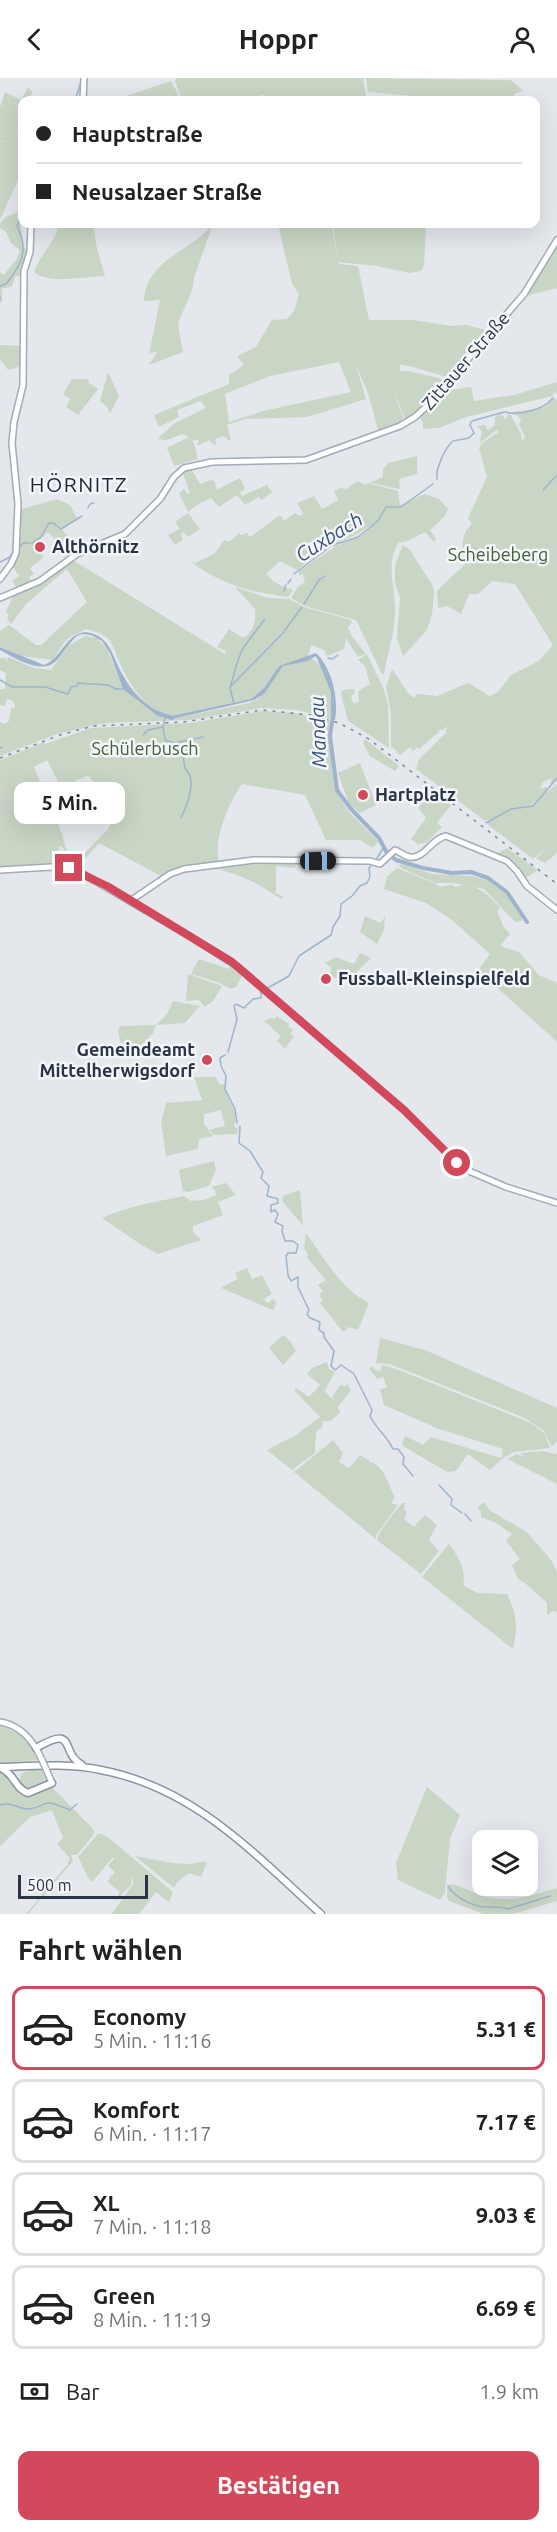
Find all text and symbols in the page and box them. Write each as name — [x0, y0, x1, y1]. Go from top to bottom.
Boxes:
icon: back — [18, 23, 51, 56]
icon: person — [506, 23, 539, 56]
text: Hoppr — [239, 24, 318, 54]
text: Hauptstraße — [72, 121, 203, 146]
text: Neusalzaer Straße — [72, 179, 262, 204]
street label: Zittauer Straße — [417, 308, 513, 413]
district label: HÖRNITZ — [30, 472, 128, 496]
water label: Cuxbach — [291, 507, 367, 566]
place label: Althörnitz — [52, 536, 139, 556]
marker: Althörnitz — [33, 540, 47, 554]
park label: Scheibeberg — [448, 544, 548, 564]
water label: Mandau — [305, 696, 330, 768]
park label: Schülerbusch — [91, 738, 199, 758]
callout: 5 Min. — [14, 781, 124, 823]
place label: Hartplatz — [375, 784, 456, 804]
marker: Hartplatz — [356, 788, 370, 802]
text: 5 Min. — [42, 791, 98, 814]
car — [300, 852, 336, 870]
route end — [55, 854, 82, 881]
place label: Fussball-Kleinspielfeld — [338, 968, 530, 988]
marker: Fussball-Kleinspielfeld — [319, 972, 333, 986]
place label: Gemeindeamt Mittelherwigsdorf — [40, 1039, 196, 1080]
marker: Gemeindeamt Mittelherwigsdorf — [200, 1053, 214, 1067]
route start — [443, 1149, 470, 1176]
map controls — [472, 1830, 538, 1896]
button: layers — [472, 1830, 538, 1896]
scale bar — [18, 1872, 148, 1900]
text: 500 m — [27, 1876, 72, 1894]
text: Fahrt wählen — [18, 1935, 183, 1965]
icon: car — [21, 2001, 75, 2055]
text: Economy — [93, 2004, 186, 2029]
text: 5.31 € — [476, 2016, 536, 2041]
text: 5 Min. · 11:16 — [93, 2029, 212, 2052]
icon: car — [21, 2094, 75, 2148]
text: Komfort — [93, 2097, 180, 2122]
text: 7.17 € — [476, 2109, 536, 2134]
text: 6 Min. · 11:17 — [93, 2122, 212, 2145]
icon: car — [21, 2187, 75, 2241]
text: XL — [93, 2190, 120, 2215]
text: 9.03 € — [476, 2202, 536, 2227]
text: 7 Min. · 11:18 — [93, 2215, 212, 2238]
icon: car — [21, 2280, 75, 2334]
text: Green — [93, 2283, 155, 2308]
text: 6.69 € — [476, 2295, 536, 2320]
text: 8 Min. · 11:19 — [93, 2308, 212, 2331]
icon: cash — [18, 2375, 51, 2408]
text: Bar — [66, 2379, 100, 2404]
text: 1.9 km — [480, 2380, 539, 2403]
button: Bestätigen — [18, 2451, 539, 2520]

